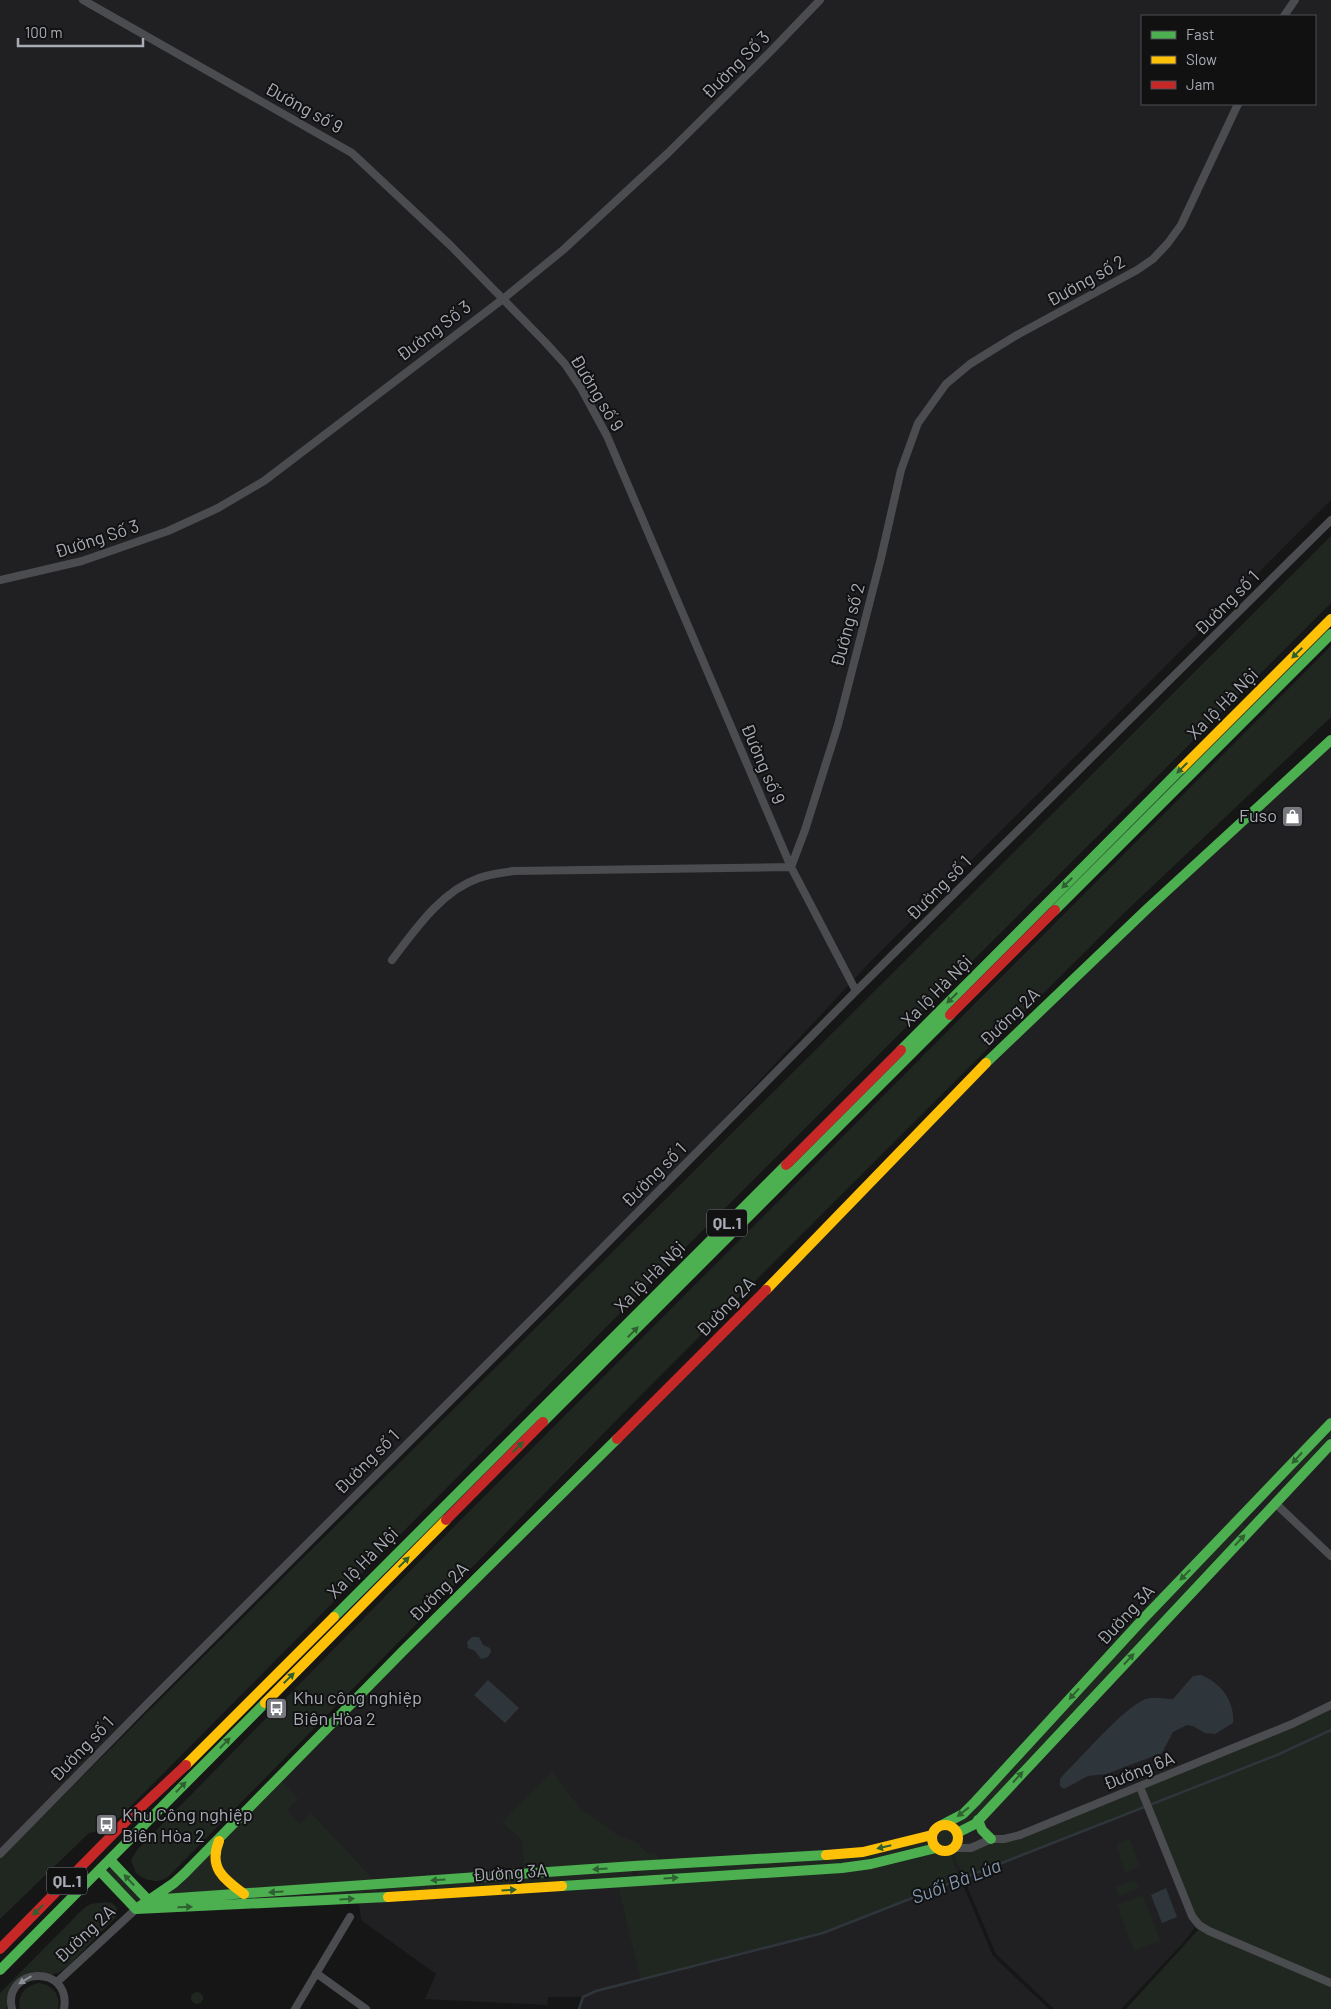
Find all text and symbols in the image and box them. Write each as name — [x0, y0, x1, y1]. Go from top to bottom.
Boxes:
scale bar — [18, 15, 142, 47]
legend — [1141, 15, 1316, 105]
text: 100 m — [25, 23, 63, 41]
text: Fast — [1186, 25, 1214, 43]
street label: Đường Số 3 — [697, 26, 774, 103]
text: Slow — [1186, 50, 1217, 68]
text: Jam — [1186, 75, 1215, 93]
street label: Đường số 9 — [262, 77, 347, 137]
street label: Đường số 2 — [1043, 250, 1128, 311]
street label: Đường Số 3 — [392, 295, 475, 365]
street label: Đường số 9 — [566, 350, 629, 435]
street label: Đường Số 3 — [52, 514, 142, 562]
street label: Đường số 1 — [1189, 565, 1263, 639]
street label: Đường số 2 — [825, 580, 869, 669]
one-way arrow — [1291, 647, 1303, 659]
street label: Xa lộ Hà Nội — [1182, 663, 1262, 743]
street label: Đường số 9 — [737, 720, 791, 807]
one-way arrow — [1176, 762, 1188, 774]
place label: Fuso — [1239, 804, 1277, 826]
shop icon: Fuso — [1281, 804, 1305, 828]
street label: Đường số 1 — [901, 850, 975, 924]
one-way arrow — [1061, 877, 1073, 889]
street label: Xa lộ Hà Nội — [896, 950, 976, 1030]
street label: Đường 2A — [975, 982, 1044, 1050]
one-way arrow — [947, 992, 959, 1004]
street label: Đường số 1 — [616, 1137, 690, 1211]
road number: QL.1 — [707, 1210, 747, 1236]
street label: Xa lộ Hà Nội — [609, 1236, 689, 1316]
street label: Đường 2A — [691, 1272, 759, 1341]
one-way arrow — [627, 1327, 639, 1339]
street label: Đường số 1 — [329, 1424, 403, 1498]
one-way arrow — [512, 1442, 524, 1454]
one-way arrow — [1291, 1452, 1303, 1464]
street label: Xa lộ Hà Nội — [322, 1522, 402, 1602]
one-way arrow — [1234, 1534, 1246, 1546]
one-way arrow — [397, 1557, 409, 1569]
street label: Đường 2A — [404, 1557, 473, 1626]
one-way arrow — [1179, 1569, 1191, 1581]
street label: Đường 3A — [1092, 1580, 1159, 1649]
one-way arrow — [1123, 1653, 1135, 1665]
one-way arrow — [283, 1672, 295, 1684]
place label: Khu công nghiệp Biên Hòa 2 — [293, 1686, 422, 1729]
one-way arrow — [1068, 1688, 1080, 1700]
bus stop icon: Khu công nghiệp Biên Hòa 2 — [265, 1696, 289, 1720]
street label: Đường số 1 — [45, 1711, 118, 1786]
one-way arrow — [218, 1737, 230, 1749]
street label: Đường 6A — [1100, 1746, 1177, 1794]
one-way arrow — [1012, 1771, 1024, 1783]
one-way arrow — [175, 1782, 187, 1794]
place label: Khu Công nghiệp Biên Hòa 2 — [122, 1803, 253, 1846]
one-way arrow — [957, 1807, 970, 1818]
bus stop icon: Khu Công nghiệp Biên Hòa 2 — [94, 1813, 118, 1837]
one-way arrow — [877, 1843, 892, 1851]
water label: Suối Bà Lúa — [908, 1853, 1004, 1908]
street label: Đường 3A — [472, 1858, 548, 1886]
one-way arrow — [592, 1865, 608, 1873]
road number: QL.1 — [47, 1868, 87, 1894]
one-way arrow — [123, 1874, 135, 1886]
one-way arrow — [663, 1874, 679, 1882]
one-way arrow — [430, 1877, 446, 1885]
one-way arrow — [501, 1885, 517, 1893]
one-way arrow — [268, 1888, 284, 1896]
one-way arrow — [339, 1895, 355, 1903]
street label: Đường 2A — [49, 1900, 119, 1967]
one-way arrow — [32, 1903, 44, 1915]
one-way arrow — [177, 1903, 193, 1911]
one-way arrow — [18, 1976, 32, 1985]

